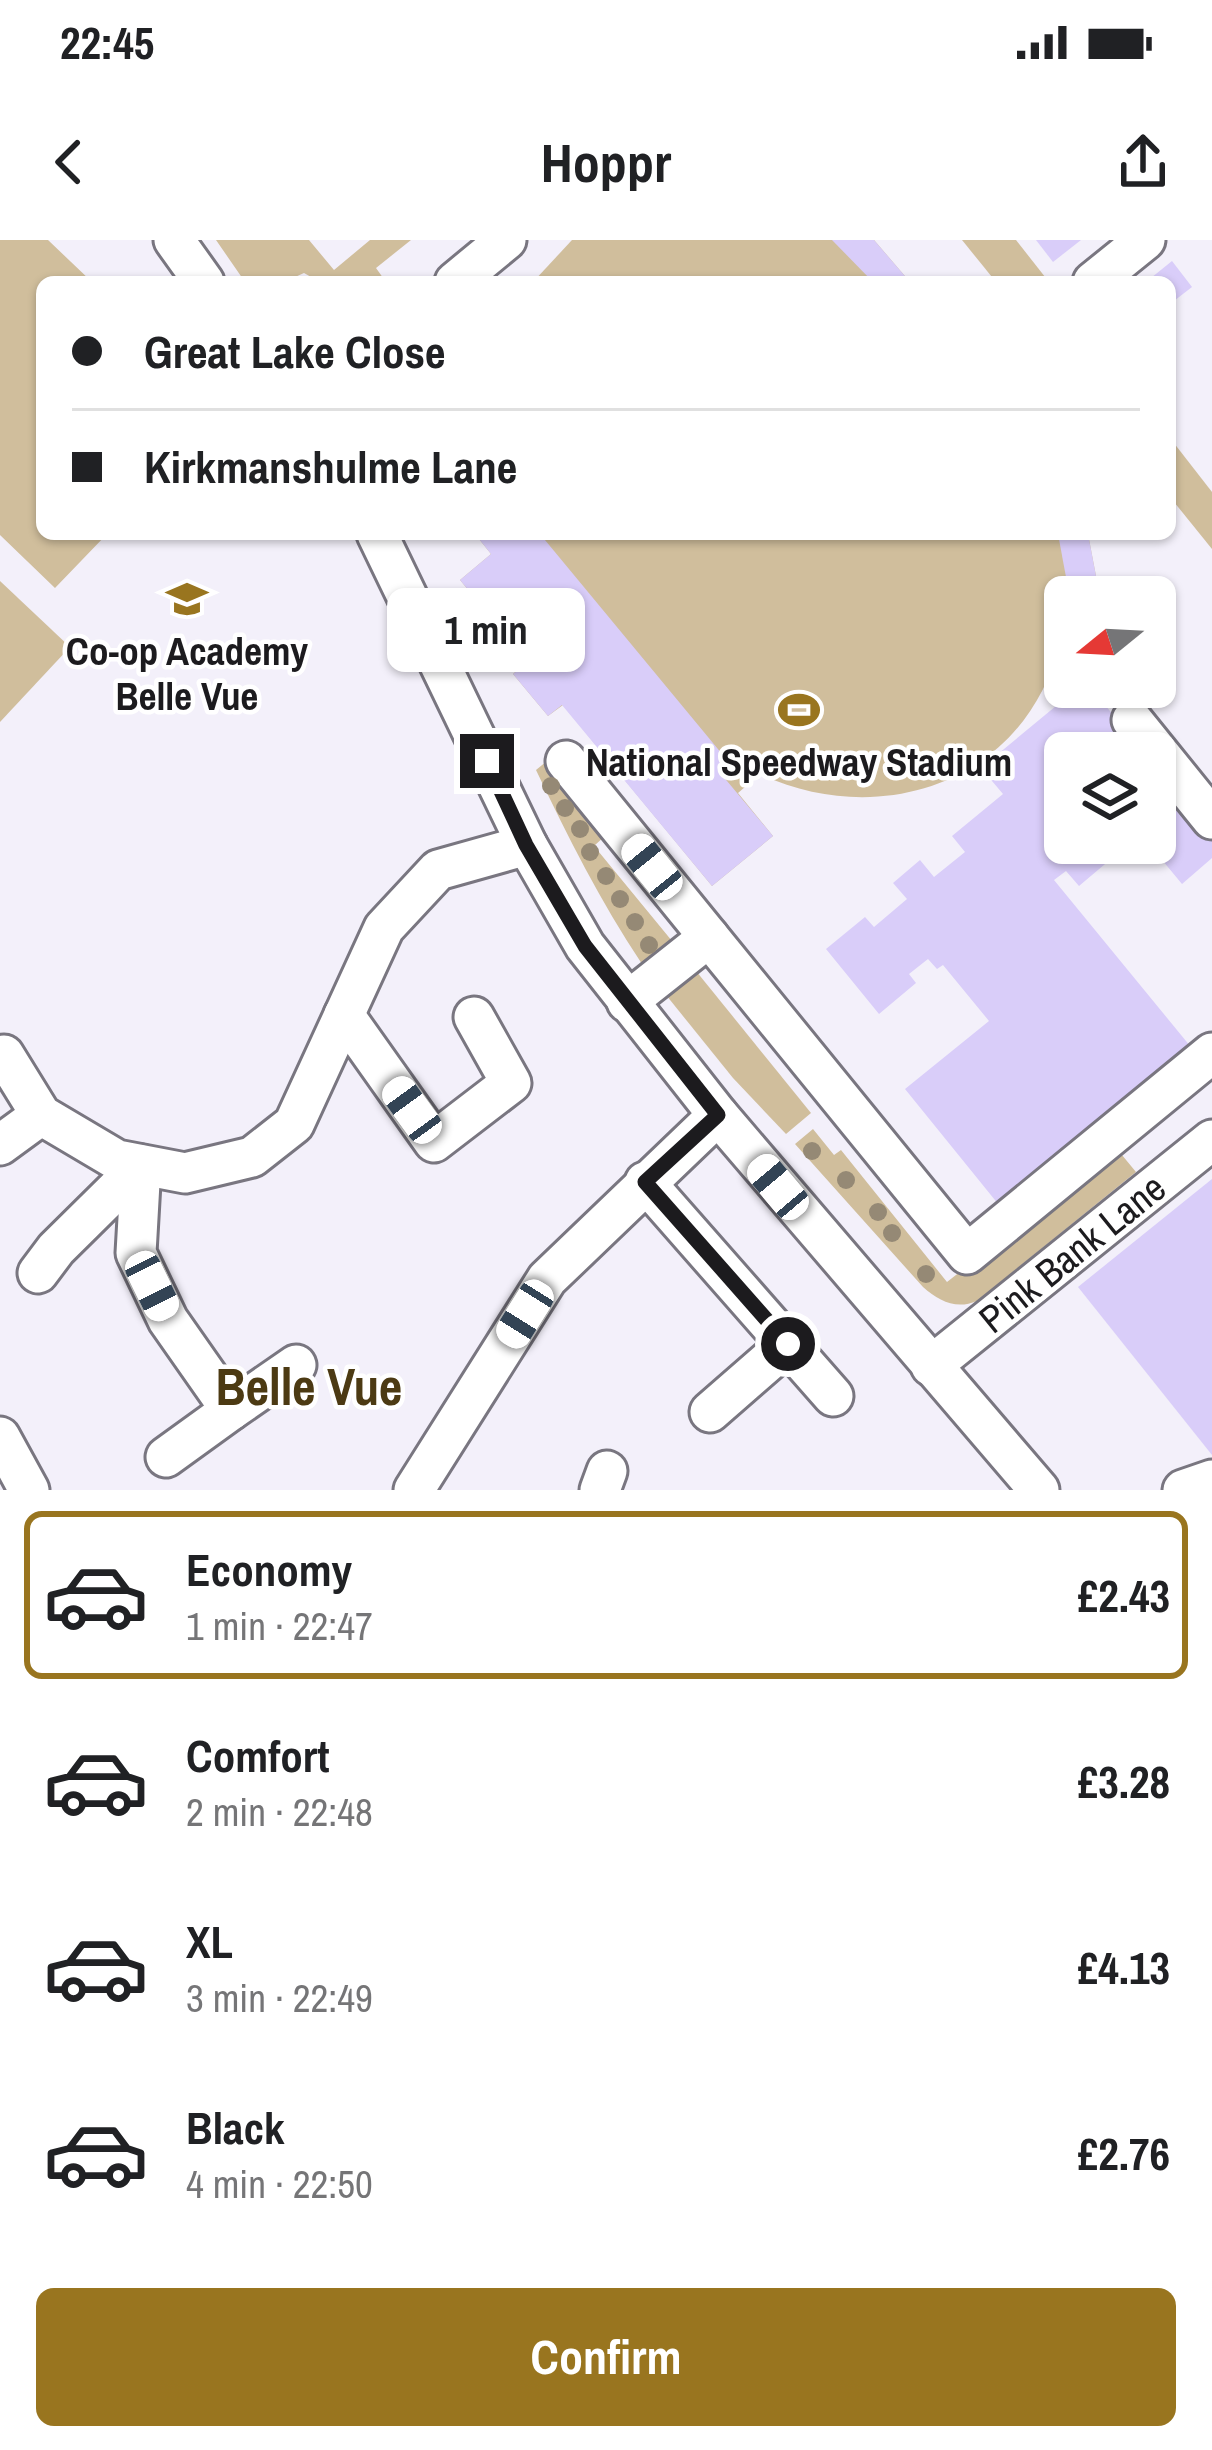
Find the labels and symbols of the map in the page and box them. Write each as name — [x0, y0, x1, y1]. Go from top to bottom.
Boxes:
school or university icon: Co-op Academy Belle Vue — [164, 576, 210, 622]
north arrow — [1044, 576, 1176, 708]
callout: 1 min — [388, 587, 586, 671]
place label: Co-op Academy Belle Vue — [66, 625, 308, 722]
sports icon: National Speedway Stadium — [776, 687, 822, 733]
route end — [460, 734, 514, 788]
place label: National Speedway Stadium — [586, 736, 1012, 788]
car — [615, 828, 689, 906]
car — [376, 1070, 448, 1150]
car — [741, 1148, 815, 1226]
street label: Pink Bank Lane — [968, 1162, 1176, 1344]
car — [120, 1246, 184, 1326]
car — [491, 1274, 559, 1354]
route start — [761, 1317, 815, 1371]
district label: Belle Vue — [216, 1352, 402, 1421]

